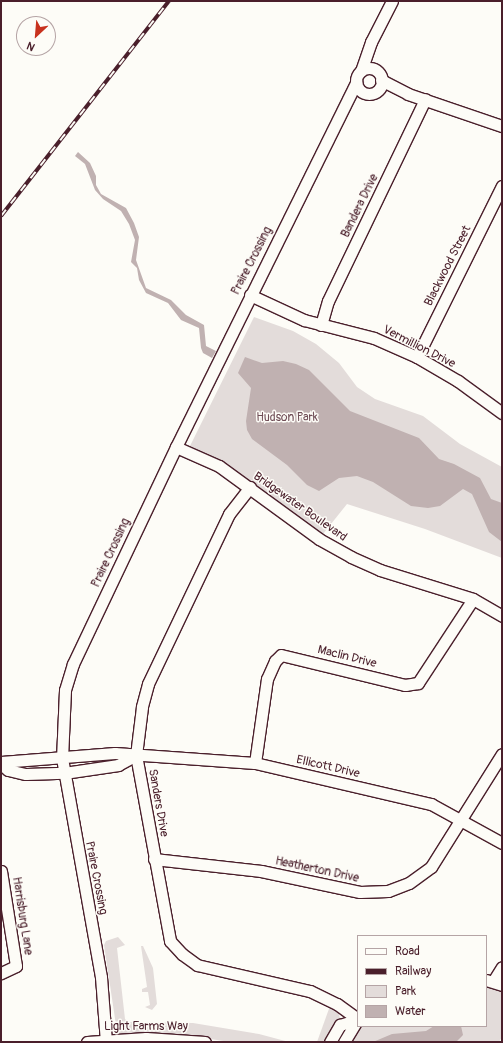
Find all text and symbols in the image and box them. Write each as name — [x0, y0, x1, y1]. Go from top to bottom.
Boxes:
north arrow — [16, 16, 56, 56]
text: N — [25, 39, 37, 54]
street label: Bandera Drive — [338, 172, 382, 240]
street label: Blackwood Street — [422, 223, 474, 309]
street label: Praire Crossing — [229, 225, 275, 297]
street label: Vermillion Drive — [380, 323, 458, 371]
park label: Hudson Park — [256, 411, 318, 425]
street label: Bridgewater Boulevard — [250, 469, 350, 545]
street label: Praire Crossing — [89, 516, 133, 590]
street label: Maclin Drive — [316, 643, 378, 671]
street label: Ellicott Drive — [295, 753, 361, 781]
street label: Sanders Drive — [145, 768, 171, 838]
street label: Praire Crossing — [82, 840, 110, 916]
street label: Heatherton Drive — [274, 854, 360, 886]
street label: Harrisburg Lane — [9, 876, 35, 956]
legend — [357, 935, 487, 1027]
text: Road — [395, 944, 420, 959]
text: Railway — [395, 964, 431, 979]
text: Park — [395, 984, 416, 999]
text: Water — [395, 1004, 426, 1019]
street label: Light Farms Way — [104, 1020, 188, 1034]

